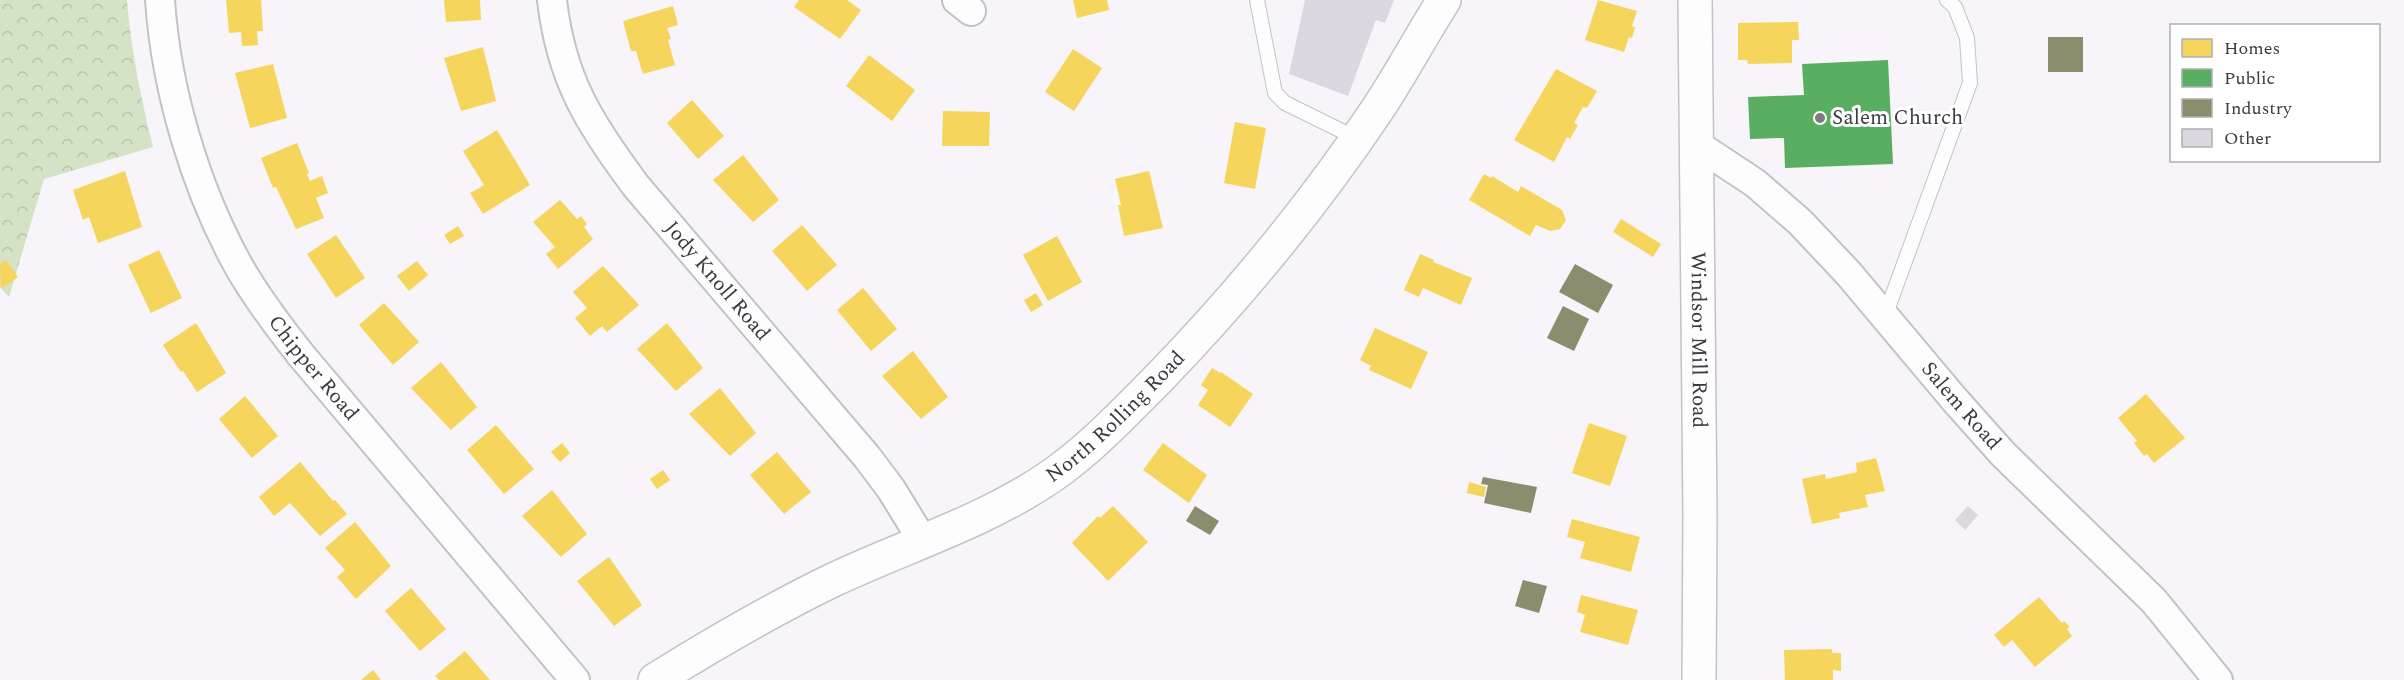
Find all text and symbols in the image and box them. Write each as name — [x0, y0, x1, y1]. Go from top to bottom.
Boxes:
legend — [2170, 24, 2380, 162]
text: Homes — [2224, 35, 2280, 62]
text: Public — [2224, 65, 2275, 92]
text: Industry — [2224, 95, 2293, 122]
place label: Salem Church — [1832, 102, 1963, 134]
marker: Salem Church — [1813, 111, 1827, 125]
text: Other — [2224, 125, 2271, 152]
street label: Jody Knoll Road — [656, 214, 778, 349]
street label: Windsor Mill Road — [1681, 251, 1715, 428]
street label: Chipper Road — [260, 308, 366, 428]
street label: North Rolling Road — [1039, 343, 1193, 491]
street label: Salem Road — [1913, 355, 2009, 458]

